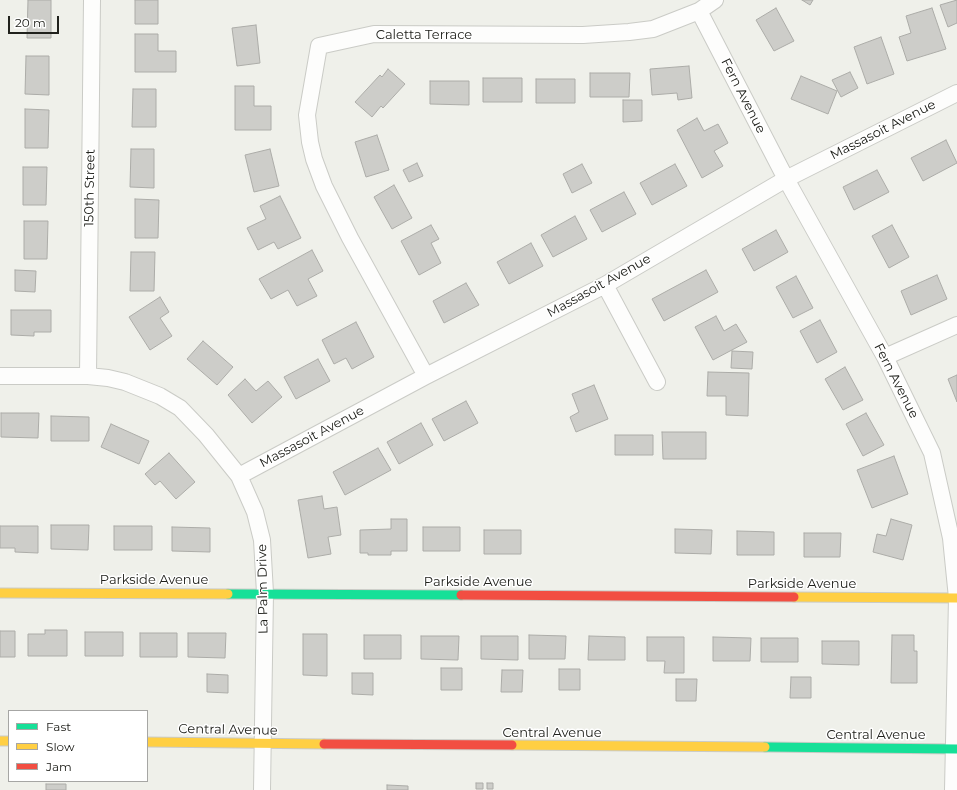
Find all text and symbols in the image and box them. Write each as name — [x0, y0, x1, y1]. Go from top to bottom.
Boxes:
scale bar — [10, 8, 61, 34]
text: 20 m — [15, 15, 46, 30]
street label: Caletta Terrace — [376, 27, 472, 43]
street label: Fern Avenue — [717, 56, 769, 136]
street label: Massasoit Avenue — [828, 97, 938, 163]
street label: 150th Street — [82, 149, 98, 227]
street label: Massasoit Avenue — [544, 251, 654, 321]
street label: Fern Avenue — [870, 341, 922, 421]
street label: Massasoit Avenue — [257, 403, 367, 471]
street label: La Palm Drive — [254, 544, 272, 634]
street label: Parkside Avenue — [100, 572, 208, 588]
street label: Parkside Avenue — [424, 574, 532, 590]
street label: Parkside Avenue — [748, 576, 856, 592]
legend — [8, 710, 148, 782]
text: Fast — [46, 719, 71, 734]
street label: Central Avenue — [178, 721, 278, 739]
street label: Central Avenue — [502, 725, 602, 741]
street label: Central Avenue — [826, 727, 926, 743]
text: Slow — [46, 739, 75, 754]
text: Jam — [46, 759, 72, 774]

